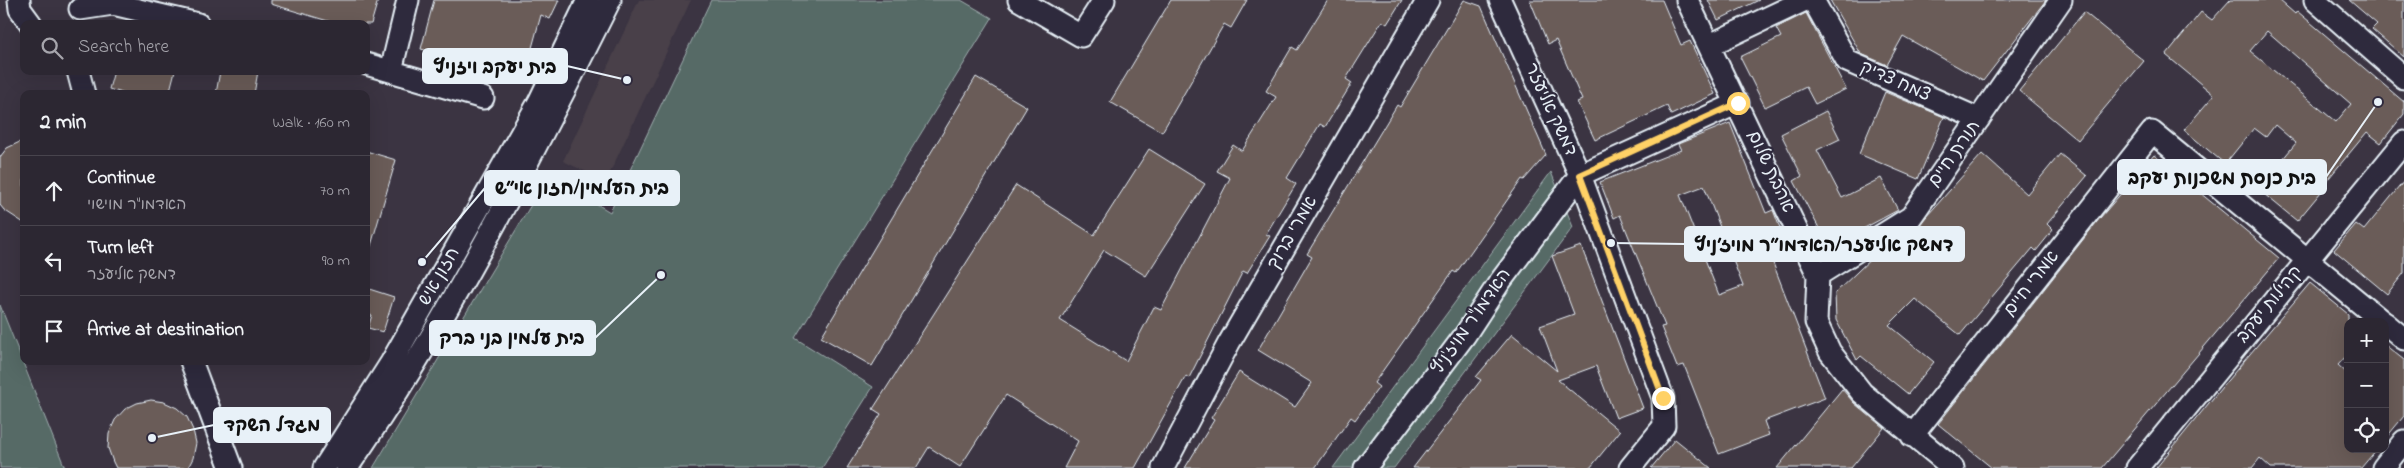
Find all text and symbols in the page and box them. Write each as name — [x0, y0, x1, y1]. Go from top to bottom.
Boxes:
search box — [20, 20, 370, 75]
icon: search — [38, 34, 66, 62]
text: Search here — [78, 34, 169, 61]
callout: בית יעקב ויזניץ — [423, 49, 567, 83]
text: בית יעקב ויזניץ — [433, 55, 557, 82]
street label: צמח צדיק — [1856, 55, 1934, 109]
street label: דמשק אליעזר — [1517, 59, 1583, 161]
route start — [1727, 92, 1750, 115]
text: 2 min — [40, 108, 86, 138]
text: Walk · 160 m — [272, 111, 350, 135]
street label: תורת חיים — [1922, 115, 1988, 193]
street label: אהבת שלום — [1740, 127, 1800, 218]
callout: בית כנסת משכנות יעקב — [2118, 160, 2326, 194]
text: Continue — [87, 165, 155, 192]
text: בית כנסת משכנות יעקב — [2128, 166, 2316, 193]
callout: בית העלמין/חזון אי״ש — [485, 171, 679, 205]
text: בית העלמין/חזון אי״ש — [495, 176, 669, 203]
icon: ahead — [40, 177, 68, 205]
text: 70 m — [320, 179, 350, 203]
street label: אמרי ברוך — [1261, 191, 1325, 275]
text: האדמו"ר מוישוי — [87, 193, 186, 217]
callout: דמשק אליעזר/האדמו״ר מויז׳ניץ — [1685, 227, 1964, 261]
text: דמשק אליעזר/האדמו״ר מויז׳ניץ — [1694, 233, 1954, 260]
text: Turn left — [87, 235, 154, 262]
street label: חזון איש — [413, 243, 467, 311]
street label: אמרי חיים — [1998, 245, 2066, 323]
icon: left — [40, 247, 68, 275]
text: 90 m — [322, 249, 350, 273]
street label: קהילות יעקב — [2231, 261, 2309, 349]
text: דמשק אליעזר — [87, 263, 176, 287]
street label: האדמו"ר מויז'ניץ — [1426, 264, 1518, 380]
icon: arrive — [40, 317, 68, 345]
text: Arrive at destination — [87, 317, 244, 344]
map controls — [2344, 318, 2389, 453]
button: + — [2344, 318, 2389, 363]
callout: בית עלמין בני ברק — [430, 321, 595, 355]
text: בית עלמין בני ברק — [439, 326, 585, 353]
button: − — [2344, 363, 2389, 408]
route end — [1652, 387, 1675, 410]
callout: מגדל השקד — [214, 408, 330, 442]
button: locate — [2344, 408, 2389, 453]
text: מגדל השקד — [224, 413, 320, 440]

